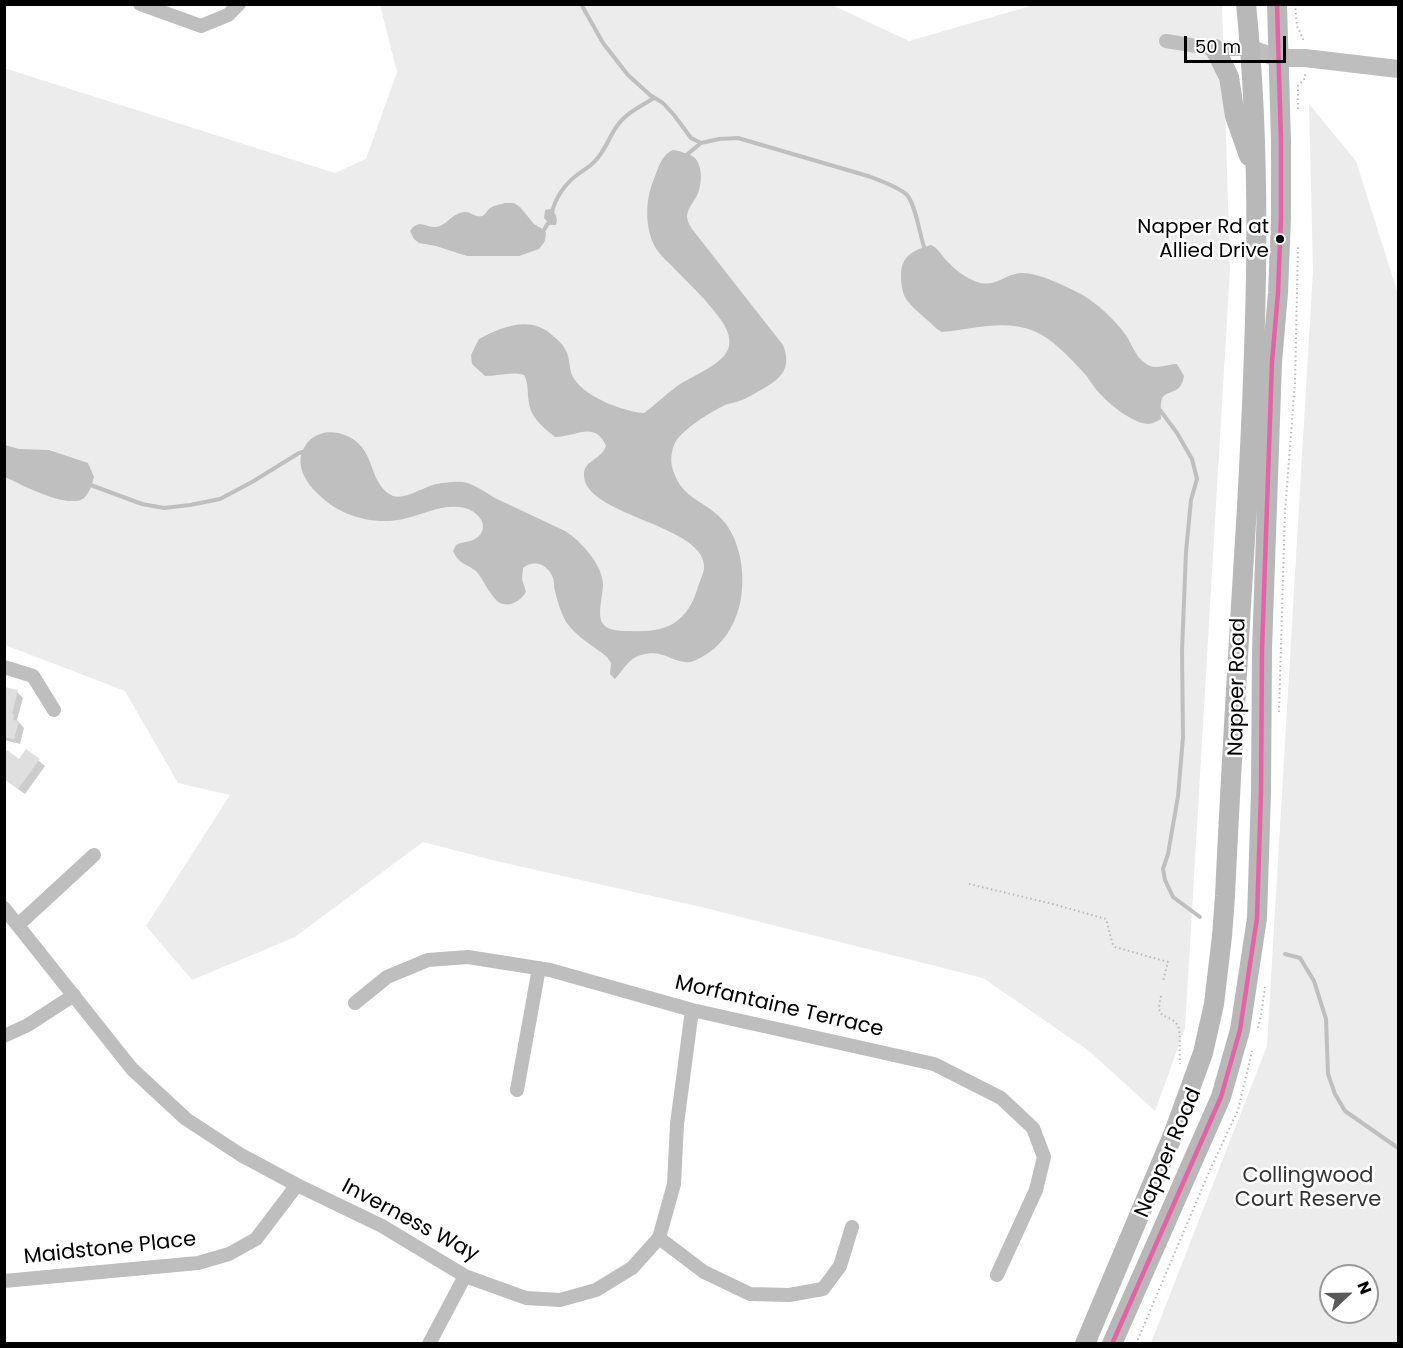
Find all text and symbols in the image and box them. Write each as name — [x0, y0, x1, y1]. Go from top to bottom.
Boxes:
scale bar — [1187, 24, 1289, 62]
text: 50 m — [1195, 34, 1241, 59]
place label: Napper Rd at Allied Drive — [1137, 216, 1269, 263]
marker: Napper Rd at Allied Drive — [1274, 233, 1286, 245]
street label: Napper Road — [1224, 618, 1252, 756]
street label: Morfantaine Terrace — [672, 971, 886, 1043]
street label: Napper Road — [1130, 1084, 1208, 1222]
park label: Collingwood Court Reserve — [1235, 1164, 1381, 1214]
street label: Inverness Way — [337, 1174, 483, 1268]
street label: Maidstone Place — [23, 1227, 197, 1271]
north arrow — [1319, 1264, 1379, 1324]
text: N — [1351, 1278, 1377, 1298]

